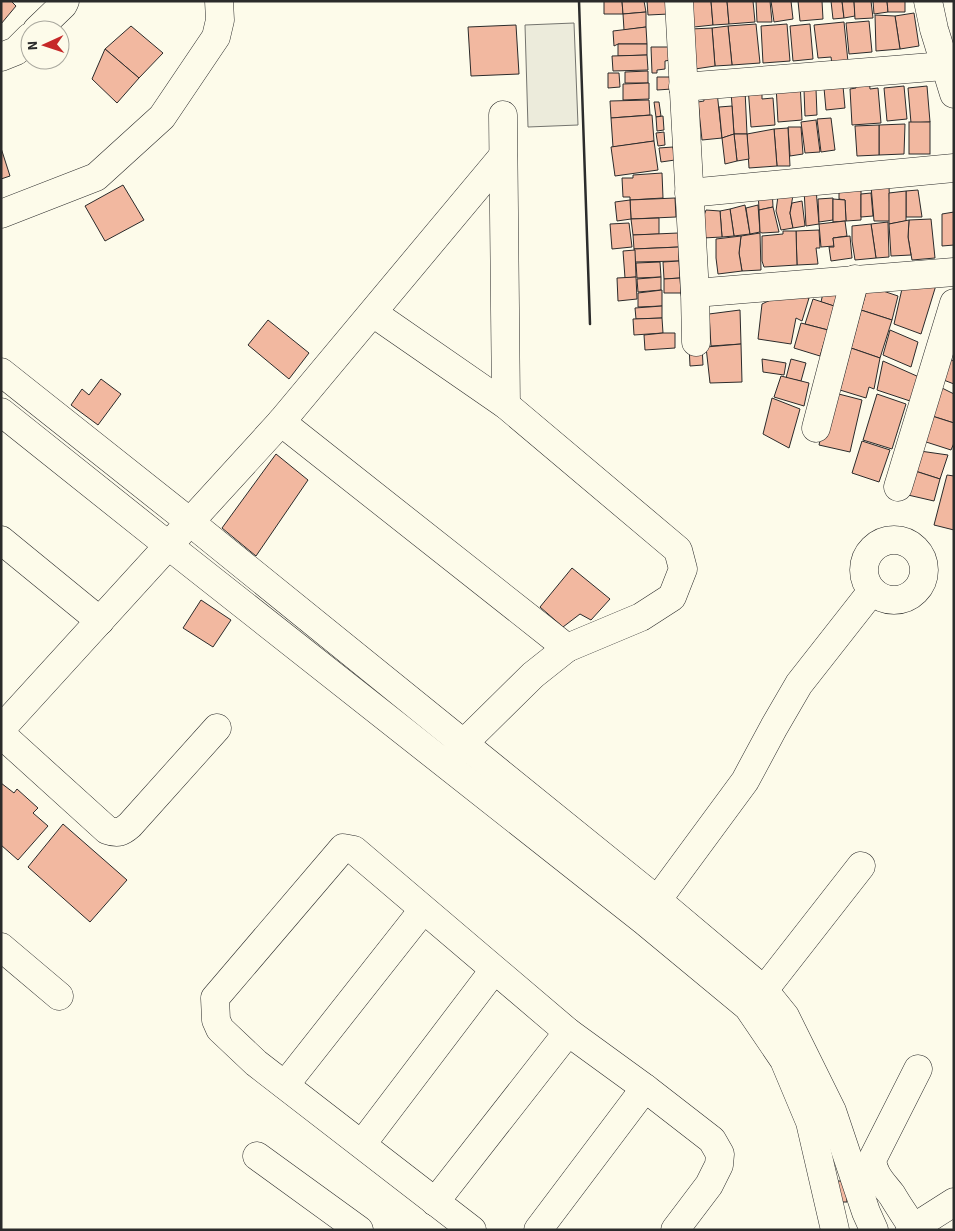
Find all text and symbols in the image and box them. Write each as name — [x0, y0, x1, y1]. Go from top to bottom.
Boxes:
north arrow — [20, 20, 70, 70]
text: N — [23, 40, 43, 51]

